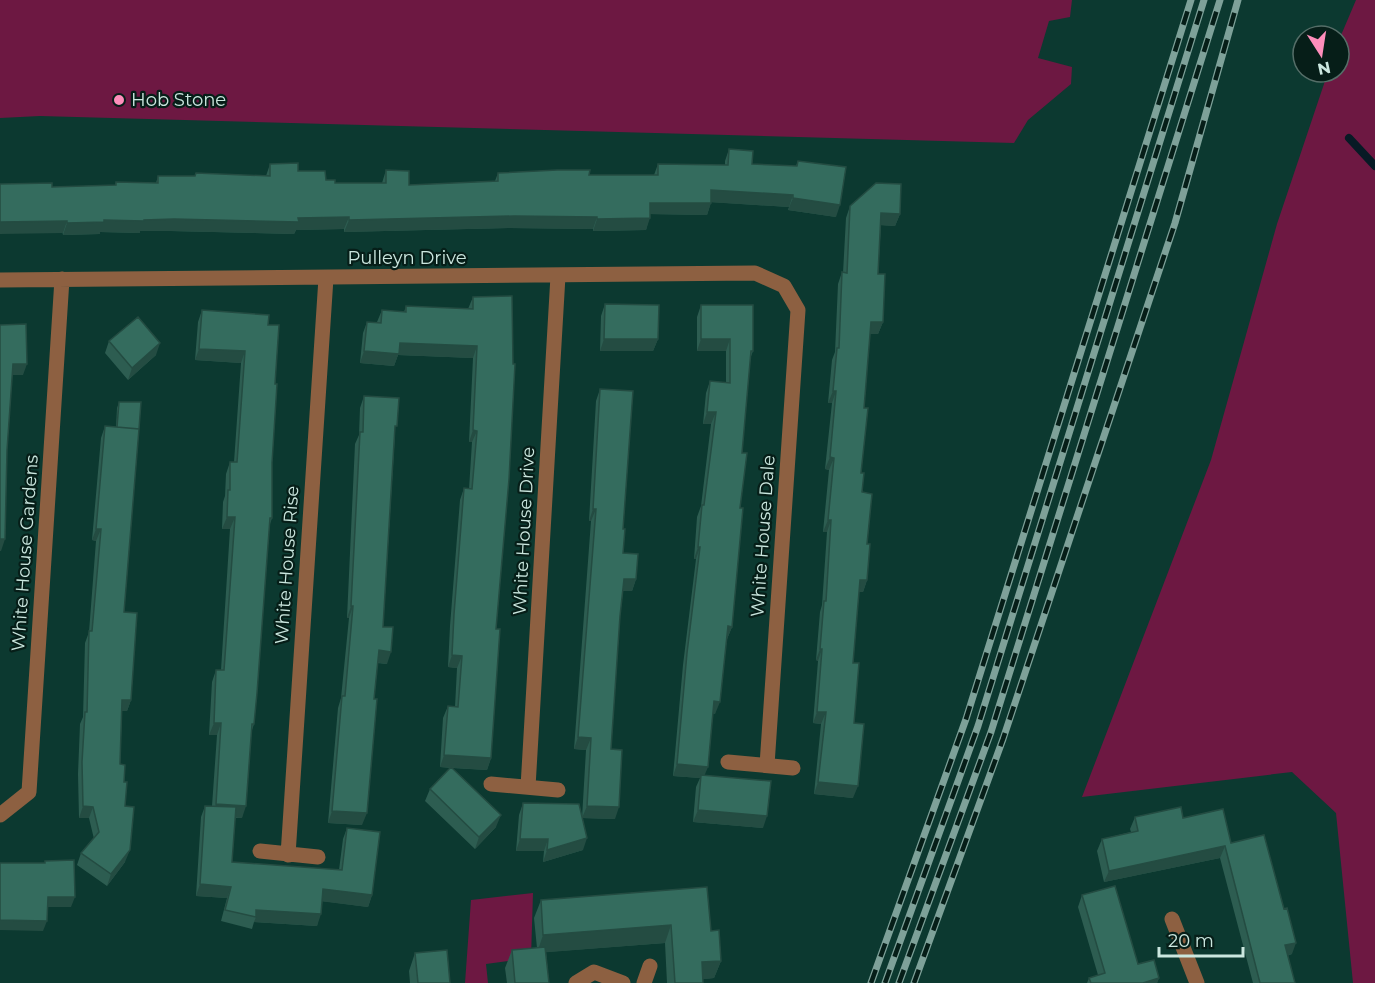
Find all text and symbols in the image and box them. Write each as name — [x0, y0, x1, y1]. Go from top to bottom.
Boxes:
north arrow — [1291, 24, 1351, 84]
text: N — [1316, 58, 1332, 79]
place label: Hob Stone — [131, 89, 226, 111]
marker: Hob Stone — [112, 93, 126, 107]
street label: Pulleyn Drive — [347, 247, 467, 269]
street label: White House Drive — [509, 446, 539, 616]
street label: White House Gardens — [7, 454, 43, 652]
street label: White House Dale — [746, 454, 780, 618]
street label: White House Rise — [270, 485, 304, 645]
scale bar — [1159, 920, 1243, 958]
text: 20 m — [1168, 930, 1214, 952]

